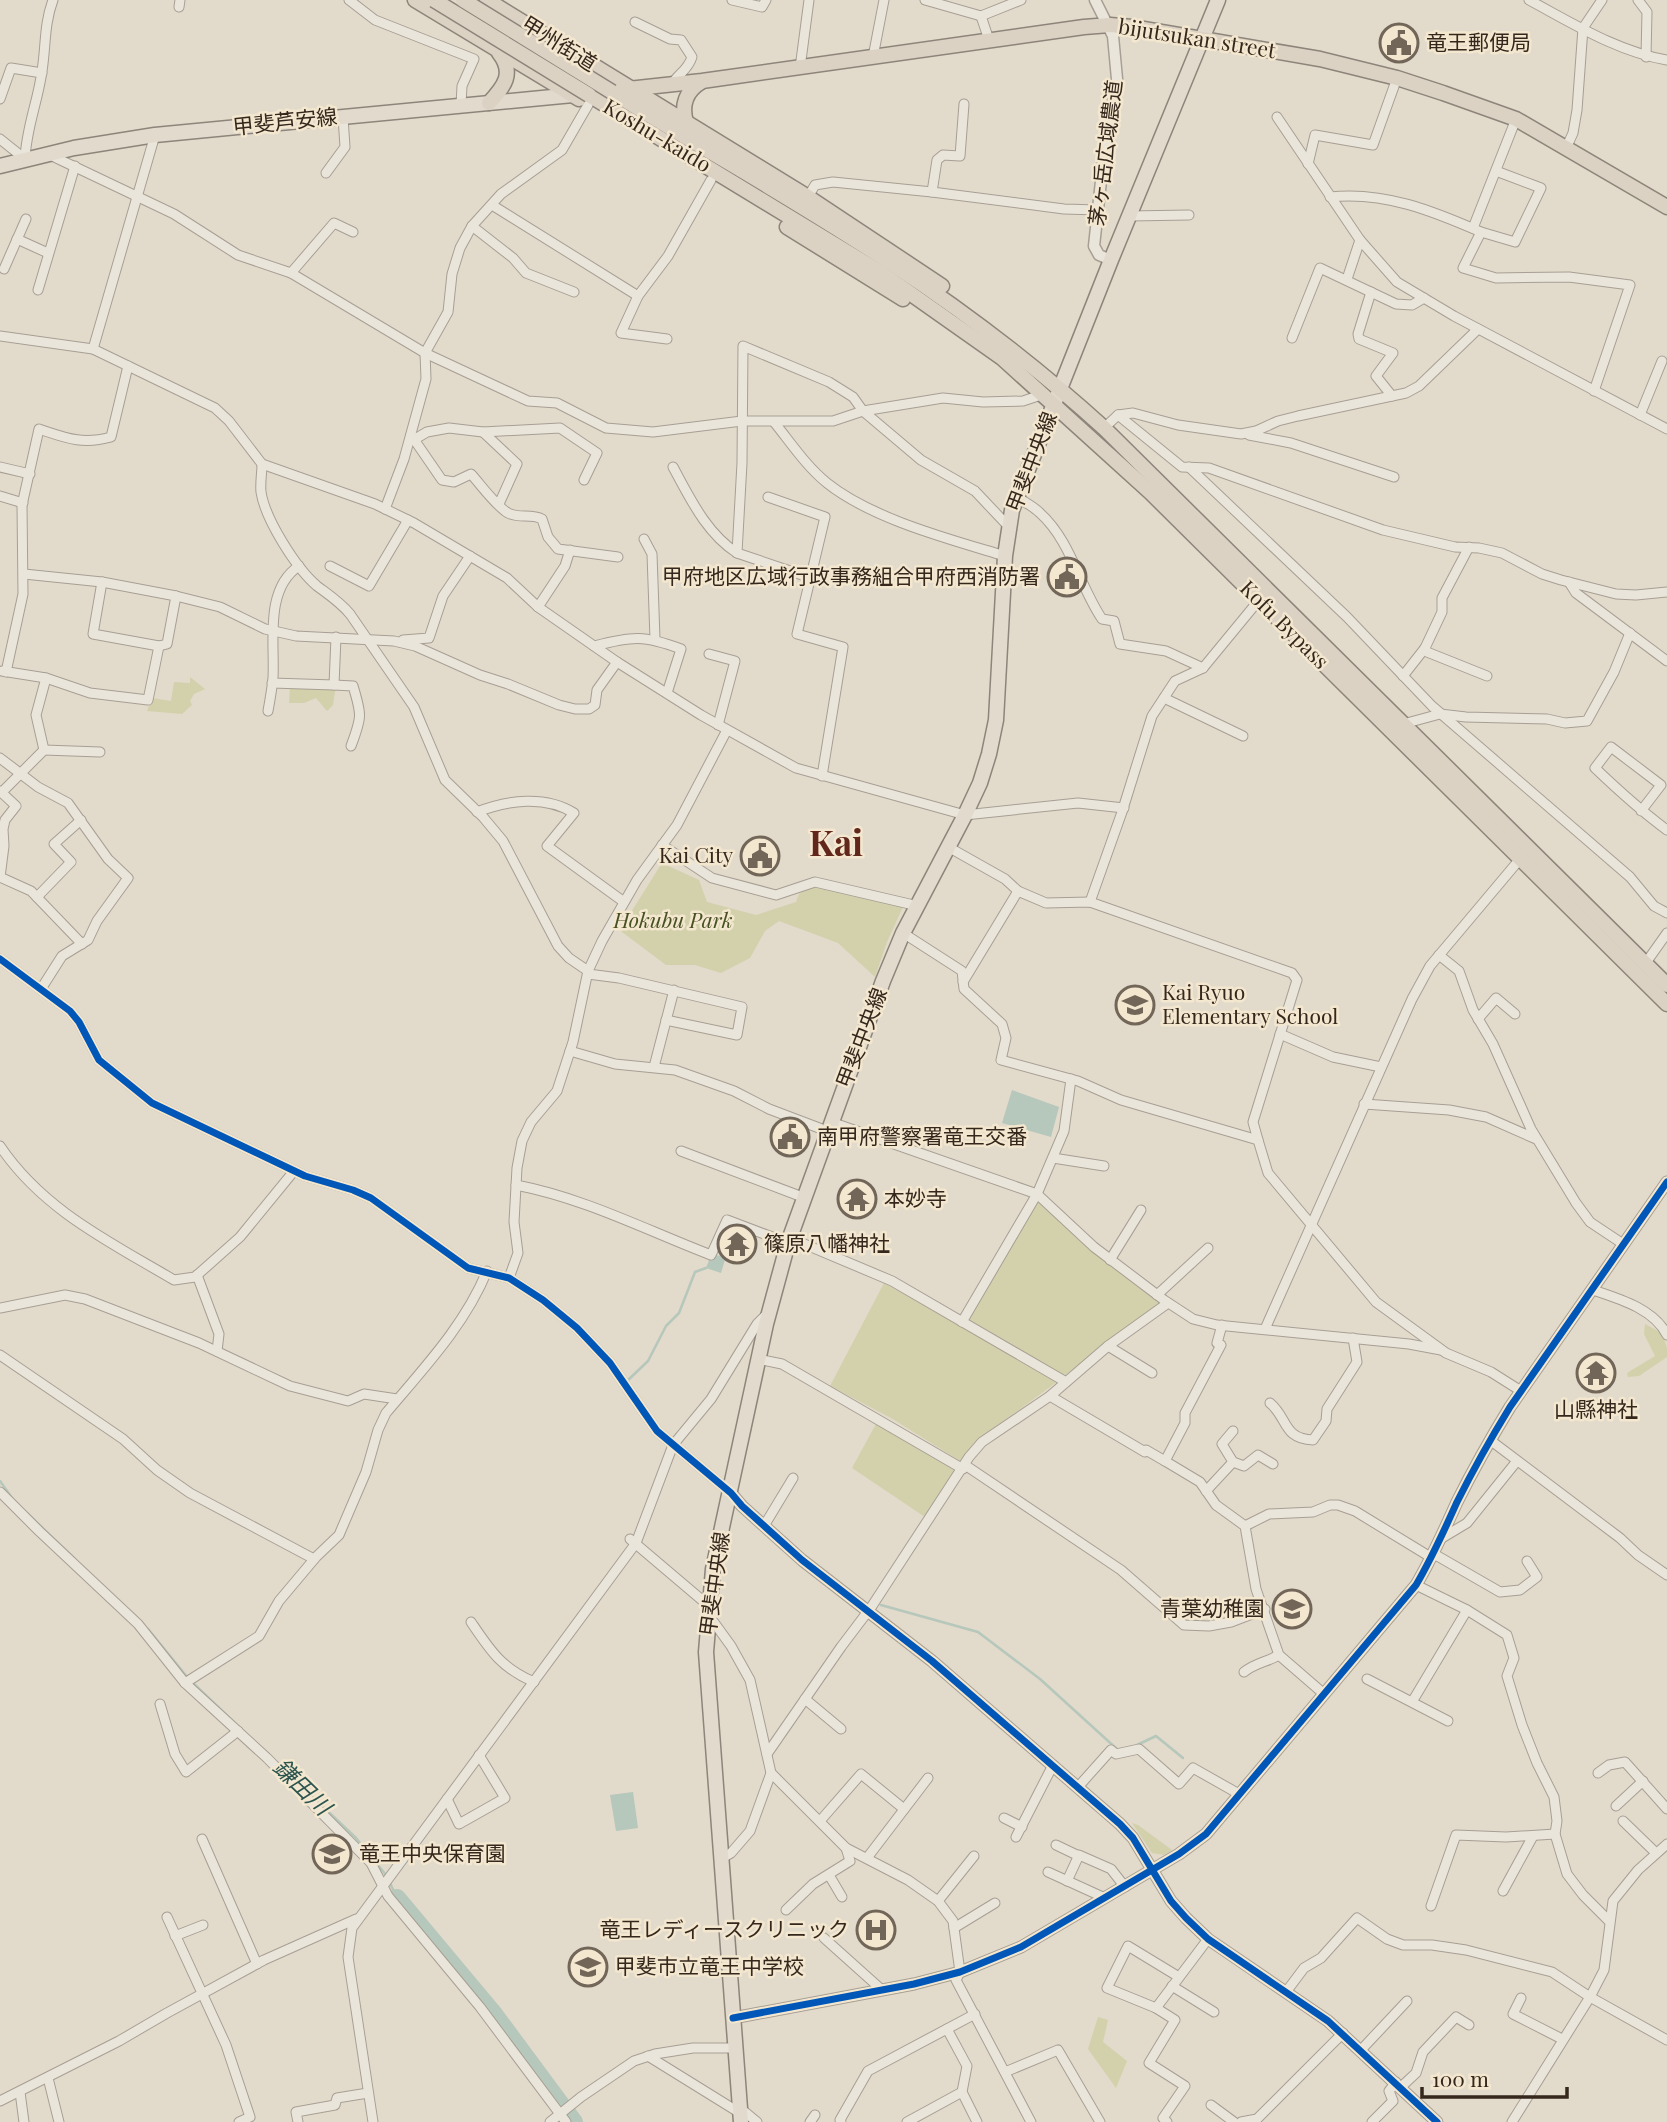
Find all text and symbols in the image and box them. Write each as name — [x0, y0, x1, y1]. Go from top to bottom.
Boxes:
street label: 甲州街道 — [517, 8, 603, 76]
street label: bijutsukan street — [1117, 11, 1278, 63]
public building icon: 竜王郵便局 — [1378, 22, 1420, 64]
place label: 竜王郵便局 — [1426, 27, 1531, 55]
street label: 茅ヶ岳広域農道 — [1081, 78, 1127, 227]
street label: Koshu-kaido — [599, 91, 717, 177]
street label: 甲斐芦安線 — [231, 101, 338, 139]
street label: 甲斐中央線 — [998, 407, 1062, 515]
public building icon: 甲府地区広域行政事務組合甲府西消防署 — [1046, 556, 1088, 598]
place label: 甲府地区広域行政事務組合甲府西消防署 — [662, 561, 1040, 589]
street label: Kofu Bypass — [1235, 573, 1336, 674]
district label: Kai — [809, 818, 863, 865]
public building icon: Kai City — [739, 835, 781, 877]
place label: Kai City — [659, 840, 733, 868]
park label: Hokubu Park — [613, 905, 733, 933]
place label: Kai Ryuo Elementary School — [1162, 977, 1338, 1029]
street label: 甲斐中央線 — [828, 983, 892, 1091]
school or university icon: Kai Ryuo Elementary School — [1114, 984, 1156, 1026]
public building icon: 南甲府警察署竜王交番 — [769, 1116, 811, 1158]
place label: 南甲府警察署竜王交番 — [817, 1121, 1027, 1149]
temple icon: 本妙寺 — [836, 1178, 878, 1220]
place label: 本妙寺 — [884, 1183, 947, 1211]
temple icon: 篠原八幡神社 — [716, 1223, 758, 1265]
place label: 篠原八幡神社 — [764, 1228, 890, 1256]
temple icon: 山縣神社 — [1575, 1352, 1617, 1394]
place label: 山縣神社 — [1554, 1394, 1638, 1422]
street label: 甲斐中央線 — [692, 1530, 734, 1638]
school or university icon: 青葉幼稚園 — [1271, 1588, 1313, 1630]
place label: 青葉幼稚園 — [1160, 1593, 1265, 1621]
water label: 鎌田川 — [267, 1751, 341, 1823]
school or university icon: 竜王中央保育園 — [311, 1833, 353, 1875]
place label: 竜王中央保育園 — [359, 1838, 506, 1866]
hospital icon: 竜王レディースクリニック — [855, 1909, 897, 1951]
place label: 竜王レディースクリニック — [600, 1914, 849, 1942]
school or university icon: 甲斐市立竜王中学校 — [567, 1946, 609, 1988]
place label: 甲斐市立竜王中学校 — [615, 1951, 804, 1979]
scale bar — [1422, 2056, 1567, 2100]
text: 100 m — [1432, 2064, 1489, 2092]

